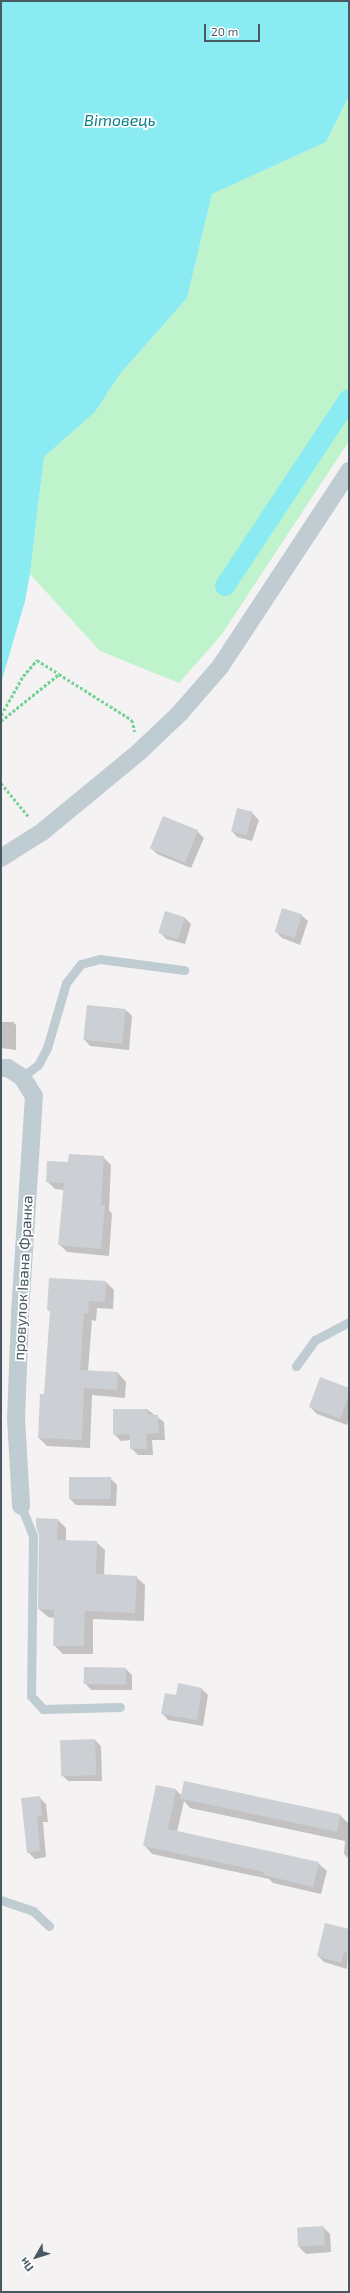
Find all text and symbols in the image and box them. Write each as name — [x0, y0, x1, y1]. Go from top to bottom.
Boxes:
scale bar — [206, 16, 262, 42]
text: 20 m — [211, 24, 238, 38]
water label: Вітовець — [84, 110, 156, 130]
street label: провулок Івана Франка — [10, 1195, 36, 1361]
north arrow — [16, 2237, 56, 2277]
text: Пн — [17, 2255, 36, 2275]

